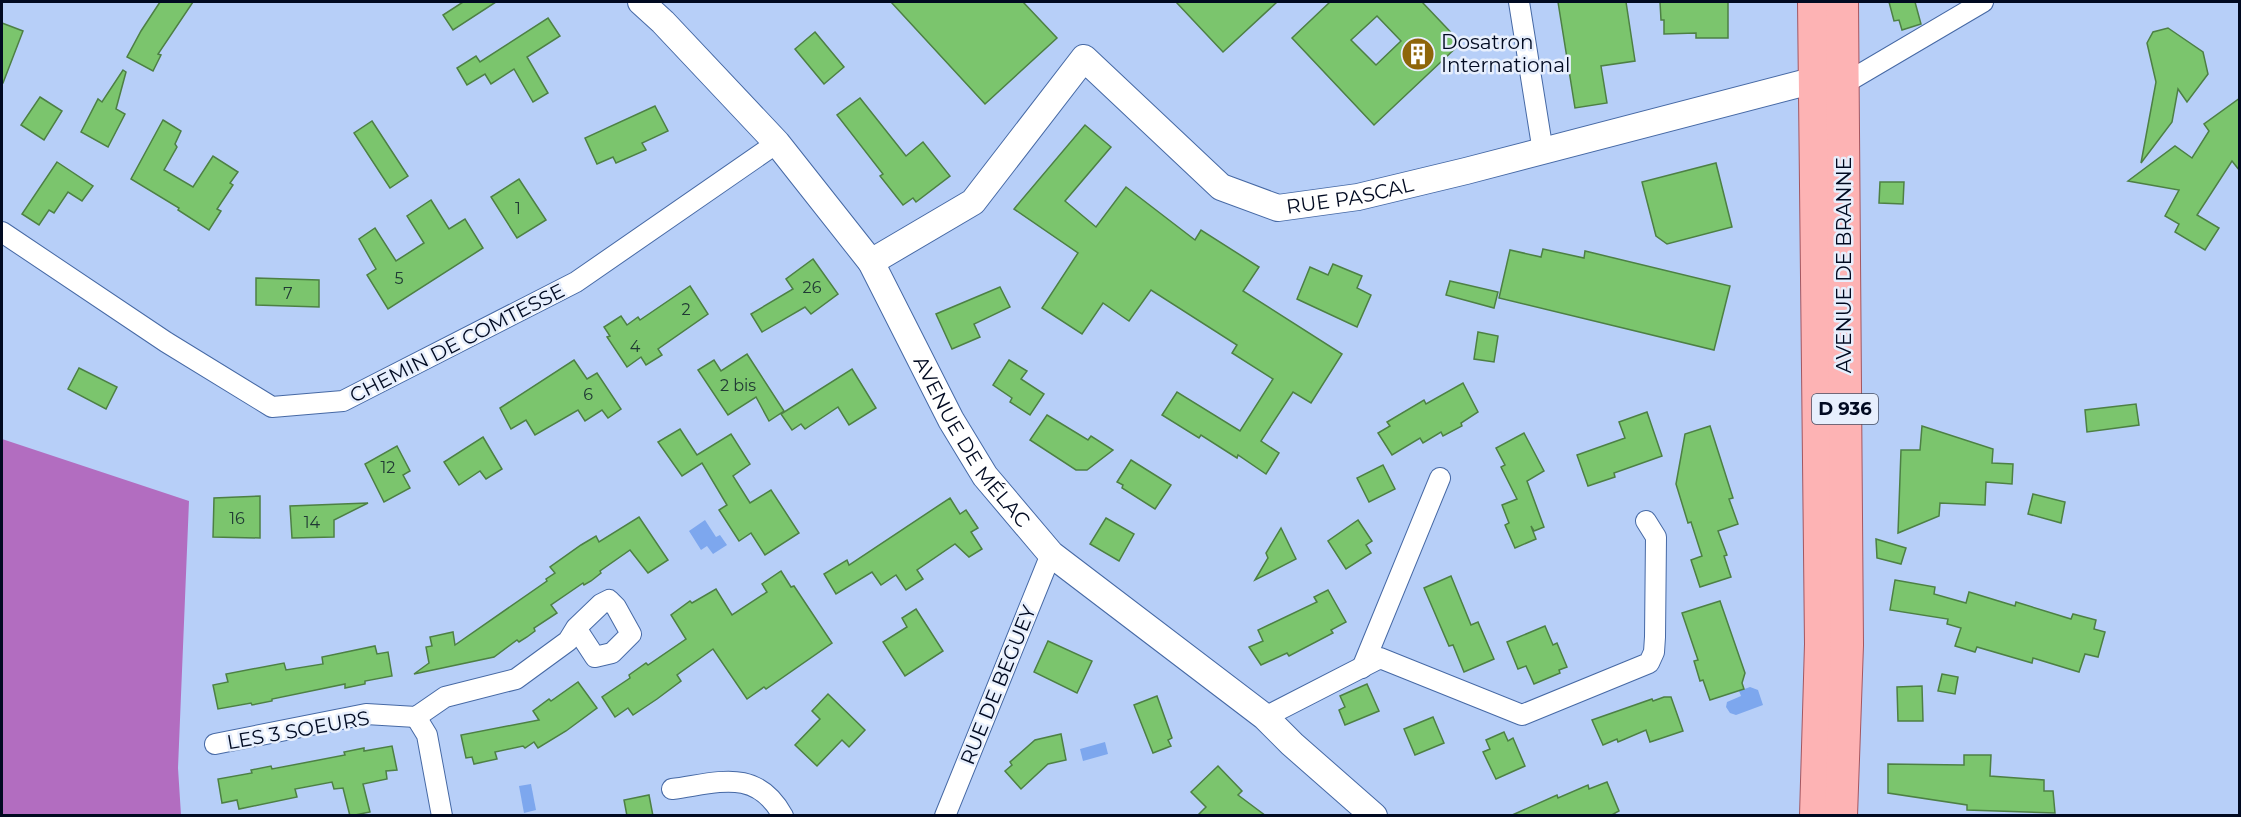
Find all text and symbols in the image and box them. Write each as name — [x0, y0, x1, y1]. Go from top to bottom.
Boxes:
place label: Dosatron International — [1441, 30, 1570, 77]
building icon: Dosatron International — [1400, 36, 1436, 72]
street label: AVENUE DE BRANNE — [1832, 157, 1856, 373]
street label: RUE PASCAL — [1285, 172, 1416, 219]
house number: 1 — [515, 199, 521, 218]
house number: 5 — [394, 269, 404, 288]
street label: CHEMIN DE COMTESSE — [346, 278, 568, 408]
house number: 26 — [803, 278, 822, 297]
house number: 7 — [283, 284, 293, 303]
house number: 2 — [681, 300, 691, 319]
house number: 4 — [630, 337, 641, 356]
street label: AVENUE DE MÉLAC — [909, 352, 1035, 532]
house number: 2 bis — [720, 376, 756, 395]
house number: 6 — [583, 385, 593, 404]
road number: D 936 — [1812, 394, 1878, 424]
house number: 12 — [381, 458, 395, 477]
house number: 16 — [229, 509, 245, 528]
house number: 14 — [304, 513, 321, 532]
street label: RUE DE BEGUEY — [955, 602, 1041, 768]
street label: LES 3 SOEURS — [225, 706, 371, 754]

